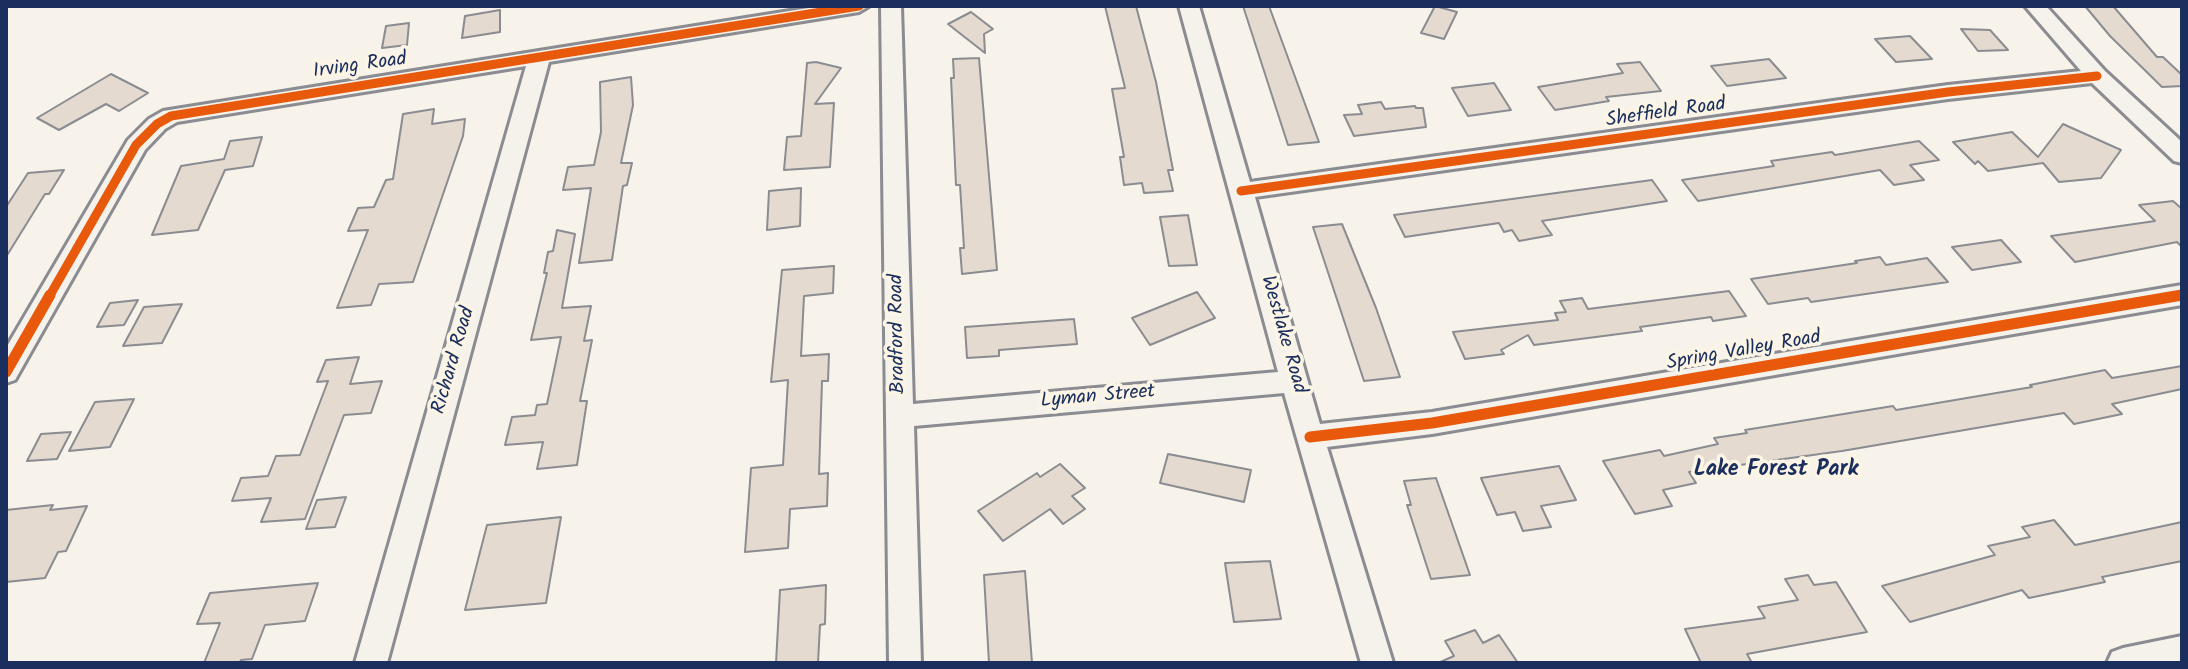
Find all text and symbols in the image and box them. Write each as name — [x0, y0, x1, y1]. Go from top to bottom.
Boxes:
street label: Irving Road — [312, 49, 408, 85]
street label: Sheffield Road — [1605, 94, 1727, 134]
street label: Westlake Road — [1254, 273, 1310, 397]
street label: Bradford Road — [886, 274, 912, 394]
street label: Richard Road — [428, 305, 482, 417]
street label: Spring Valley Road — [1665, 327, 1823, 377]
street label: Lyman Street — [1040, 381, 1156, 415]
district label: Lake Forest Park — [1694, 458, 1858, 484]

